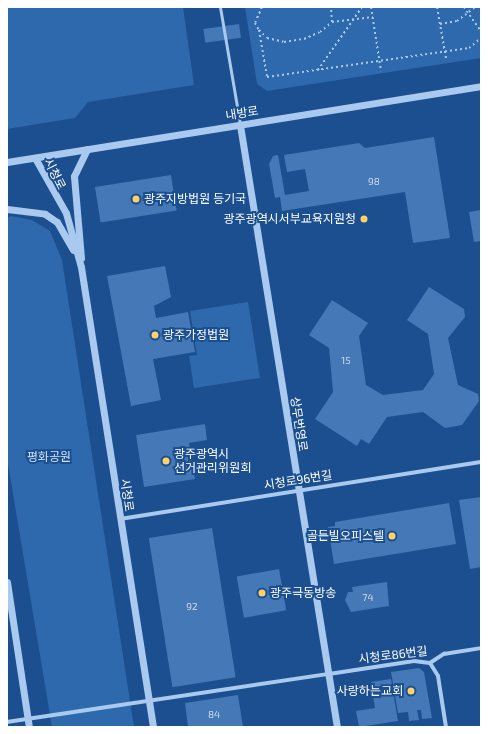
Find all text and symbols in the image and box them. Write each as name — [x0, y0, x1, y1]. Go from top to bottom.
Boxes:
street label: 내방로 — [225, 103, 259, 123]
street label: 시청로 — [41, 156, 69, 192]
house number: 98 — [368, 176, 380, 188]
place label: 광주지방법원 등기국 — [144, 192, 246, 206]
marker: 광주지방법원 등기국 — [131, 194, 141, 204]
place label: 광주광역시서부교육지원청 — [224, 212, 356, 226]
marker: 광주광역시서부교육지원청 — [359, 214, 369, 224]
place label: 광주가정법원 — [163, 328, 229, 342]
marker: 광주가정법원 — [150, 330, 160, 340]
house number: 15 — [341, 355, 351, 367]
street label: 상무번영로 — [288, 396, 310, 452]
place label: 광주광역시 선거관리위원회 — [174, 447, 251, 475]
park label: 평화공원 — [27, 450, 71, 464]
marker: 광주광역시 선거관리위원회 — [161, 456, 171, 466]
street label: 시청로96번길 — [263, 467, 333, 493]
street label: 시청로 — [118, 478, 136, 512]
place label: 골든빌오피스텔 — [307, 529, 384, 543]
marker: 골든빌오피스텔 — [387, 531, 397, 541]
place label: 광주극동방송 — [270, 586, 336, 600]
marker: 광주극동방송 — [257, 588, 267, 598]
house number: 74 — [362, 592, 374, 604]
house number: 92 — [186, 601, 198, 613]
street label: 시청로86번길 — [358, 644, 428, 666]
place label: 사랑하는교회 — [337, 684, 403, 698]
marker: 사랑하는교회 — [406, 686, 416, 696]
house number: 84 — [208, 709, 220, 721]

